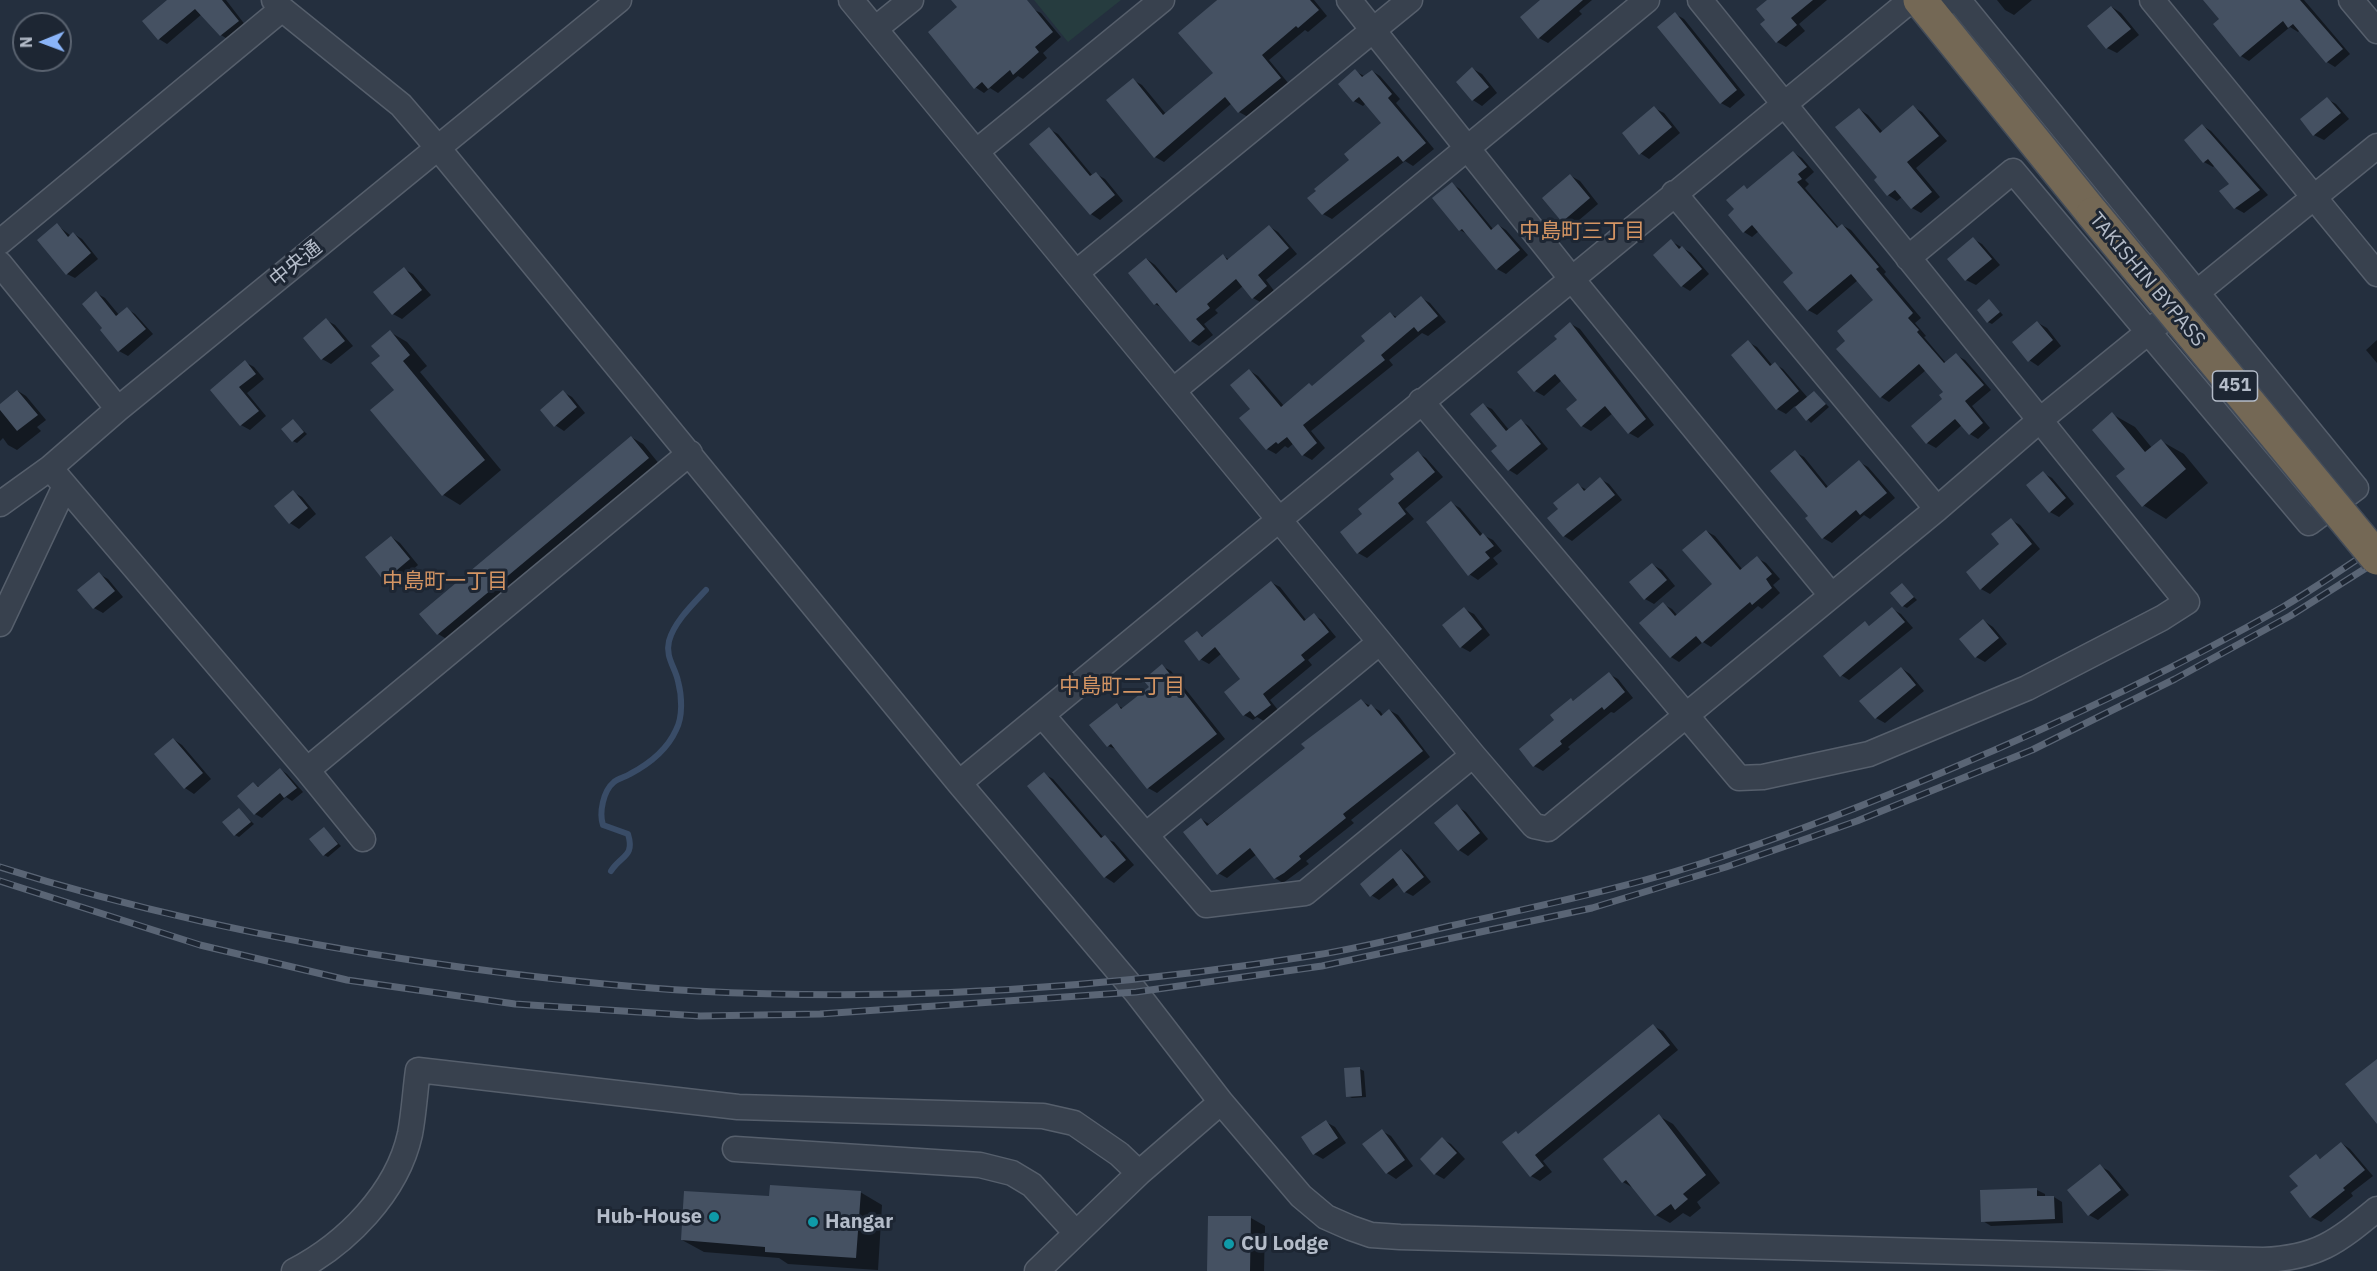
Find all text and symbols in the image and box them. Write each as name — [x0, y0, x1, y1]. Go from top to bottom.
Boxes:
north arrow — [12, 12, 72, 72]
text: N — [16, 36, 36, 48]
street label: TAKISHIN BYPASS — [2084, 208, 2210, 352]
district label: 中島町三丁目 — [1519, 219, 1645, 245]
street label: 中央通 — [265, 236, 327, 292]
road number: 451 — [2212, 371, 2258, 401]
district label: 中島町一丁目 — [382, 569, 508, 595]
district label: 中島町二丁目 — [1059, 674, 1185, 700]
place label: Hub-House — [596, 1205, 702, 1229]
marker: Hub-House — [707, 1210, 721, 1224]
place label: Hangar — [825, 1210, 893, 1234]
marker: Hangar — [806, 1215, 820, 1229]
place label: CU Lodge — [1241, 1232, 1329, 1256]
marker: CU Lodge — [1222, 1237, 1236, 1251]

